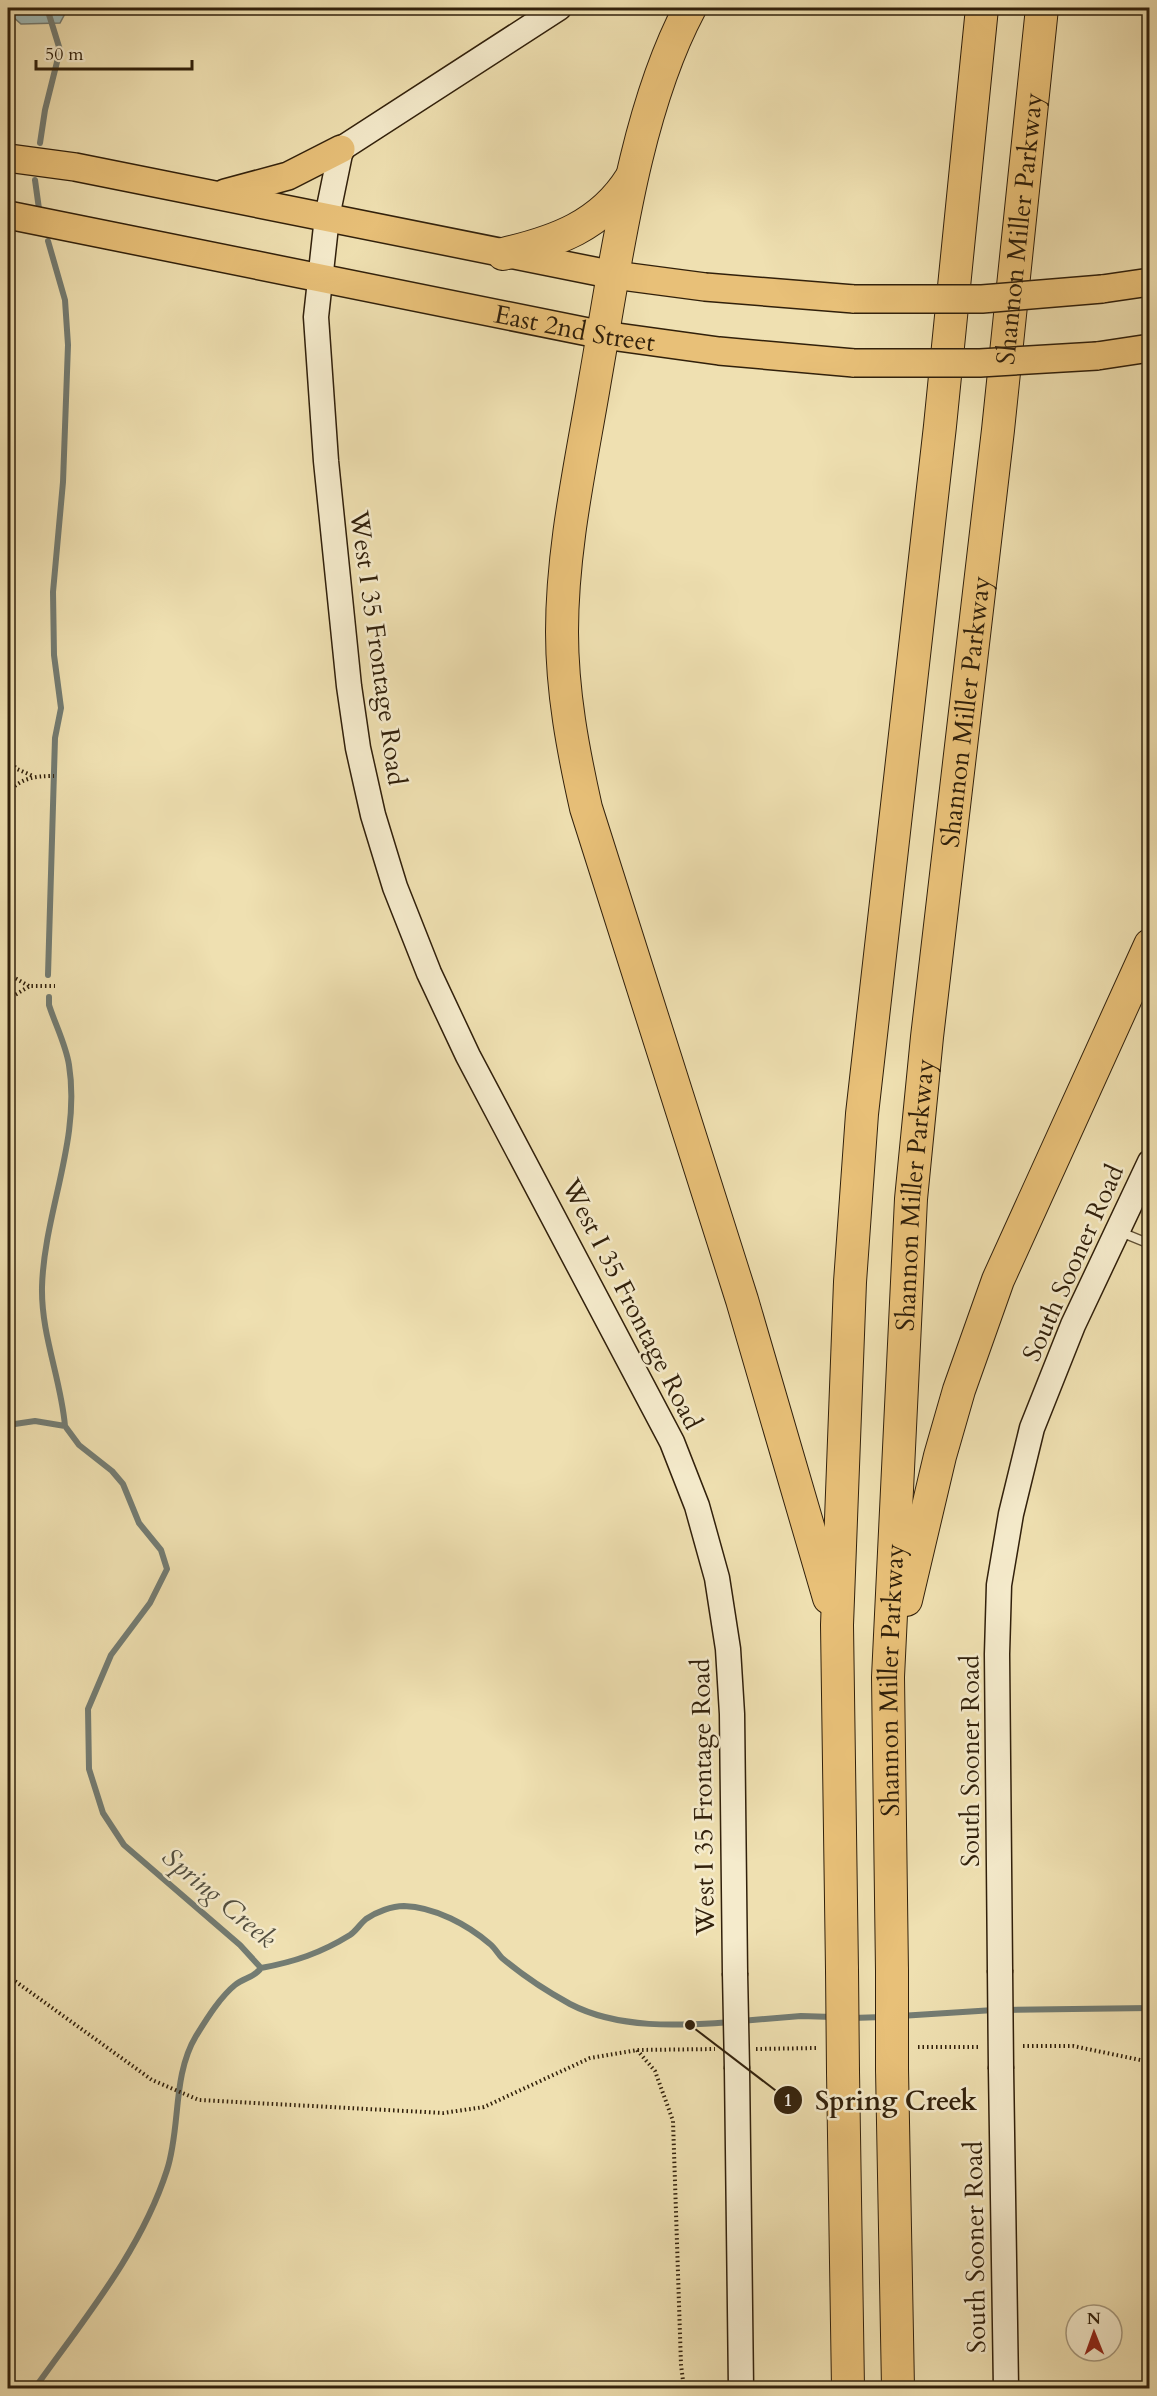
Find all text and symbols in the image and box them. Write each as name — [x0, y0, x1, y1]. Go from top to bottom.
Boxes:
scale bar — [36, 33, 192, 71]
text: 50 m — [45, 42, 84, 67]
street label: Shannon Miller Parkway — [987, 91, 1051, 366]
street label: East 2nd Street — [491, 296, 657, 359]
street label: West I 35 Frontage Road — [341, 507, 415, 788]
street label: Shannon Miller Parkway — [932, 574, 998, 849]
street label: Shannon Miller Parkway — [887, 1057, 942, 1332]
street label: South Sooner Road — [1014, 1159, 1132, 1367]
street label: West I 35 Frontage Road — [553, 1172, 711, 1435]
street label: Shannon Miller Parkway — [870, 1542, 912, 1817]
street label: South Sooner Road — [953, 1655, 988, 1867]
street label: West I 35 Frontage Road — [683, 1658, 723, 1937]
water label: Spring Creek — [154, 1839, 285, 1957]
callout: Spring Creek — [773, 2078, 989, 2123]
text: Spring Creek — [815, 2083, 977, 2120]
text: 1 — [783, 2088, 793, 2113]
street label: South Sooner Road — [956, 2140, 994, 2353]
north arrow — [1064, 2303, 1124, 2363]
text: N — [1087, 2308, 1101, 2330]

